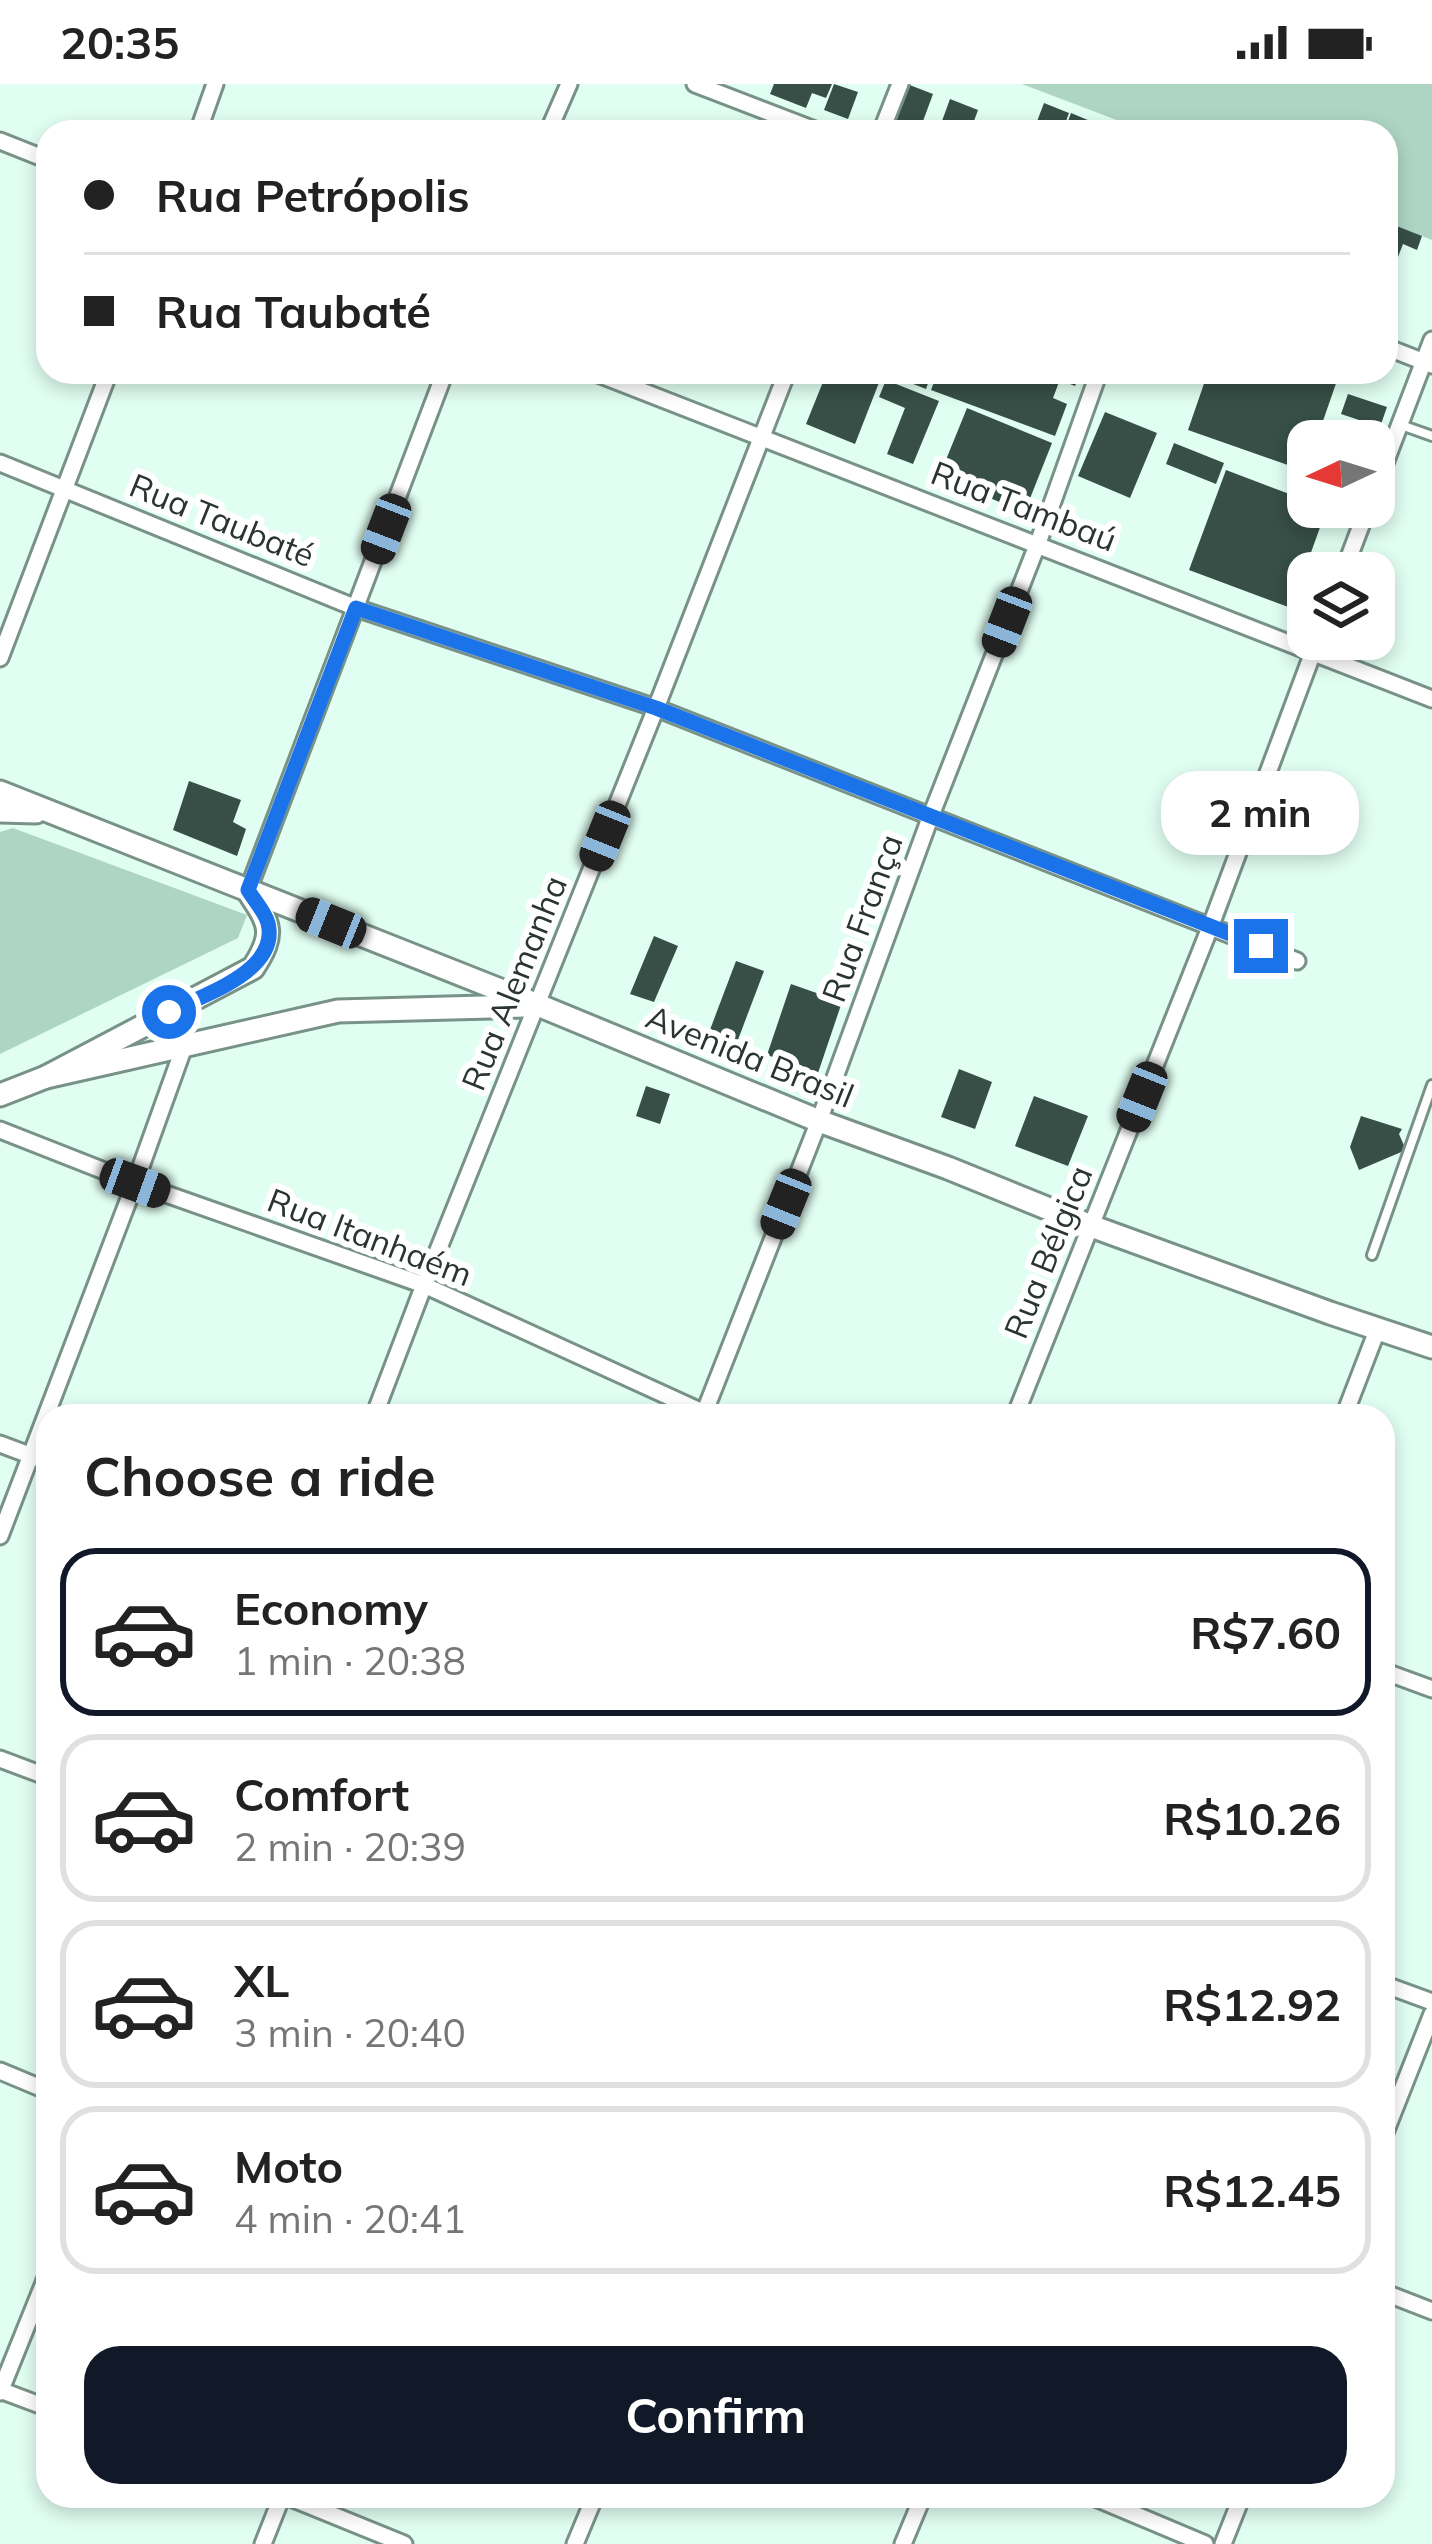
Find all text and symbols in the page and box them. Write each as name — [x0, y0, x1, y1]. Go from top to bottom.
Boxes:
text: 20:35 — [60, 14, 179, 70]
text: Rua Petrópolis — [156, 167, 470, 223]
text: Rua Taubaté — [156, 283, 431, 339]
north arrow — [1287, 420, 1395, 528]
map controls — [1287, 420, 1395, 660]
street label: Rua Tambaú — [926, 451, 1123, 560]
street label: Rua Taubaté — [124, 464, 320, 575]
car — [356, 489, 416, 569]
button: layers — [1287, 552, 1395, 660]
car — [977, 582, 1037, 662]
callout: 2 min — [1162, 772, 1360, 856]
text: 2 min — [1209, 788, 1311, 837]
car — [575, 796, 635, 876]
street label: Rua França — [812, 828, 911, 1007]
street label: Rua Alemanha — [452, 870, 575, 1096]
car — [291, 893, 371, 953]
route end — [1234, 919, 1288, 973]
route start — [142, 985, 196, 1039]
street label: Avenida Brasil — [640, 995, 860, 1116]
car — [1112, 1057, 1172, 1137]
car — [95, 1154, 175, 1212]
street label: Rua Bélgica — [994, 1160, 1101, 1344]
car — [756, 1164, 816, 1244]
street label: Rua Itanhaém — [262, 1179, 478, 1294]
text: Choose a ride — [84, 1442, 436, 1510]
icon: car — [90, 1578, 198, 1686]
text: Economy — [234, 1580, 428, 1636]
text: R$7.60 — [1190, 1604, 1341, 1660]
text: 1 min · 20:38 — [234, 1636, 466, 1685]
icon: car — [90, 1764, 198, 1872]
text: Comfort — [234, 1766, 409, 1822]
text: R$10.26 — [1163, 1790, 1341, 1846]
text: 2 min · 20:39 — [234, 1822, 466, 1871]
icon: car — [90, 1950, 198, 2058]
text: XL — [234, 1952, 289, 2008]
text: R$12.92 — [1163, 1976, 1341, 2032]
text: 3 min · 20:40 — [234, 2008, 466, 2057]
icon: car — [90, 2136, 198, 2244]
text: Moto — [234, 2138, 343, 2194]
text: R$12.45 — [1163, 2162, 1341, 2218]
text: 4 min · 20:41 — [234, 2194, 466, 2243]
button: Confirm — [84, 2346, 1347, 2484]

